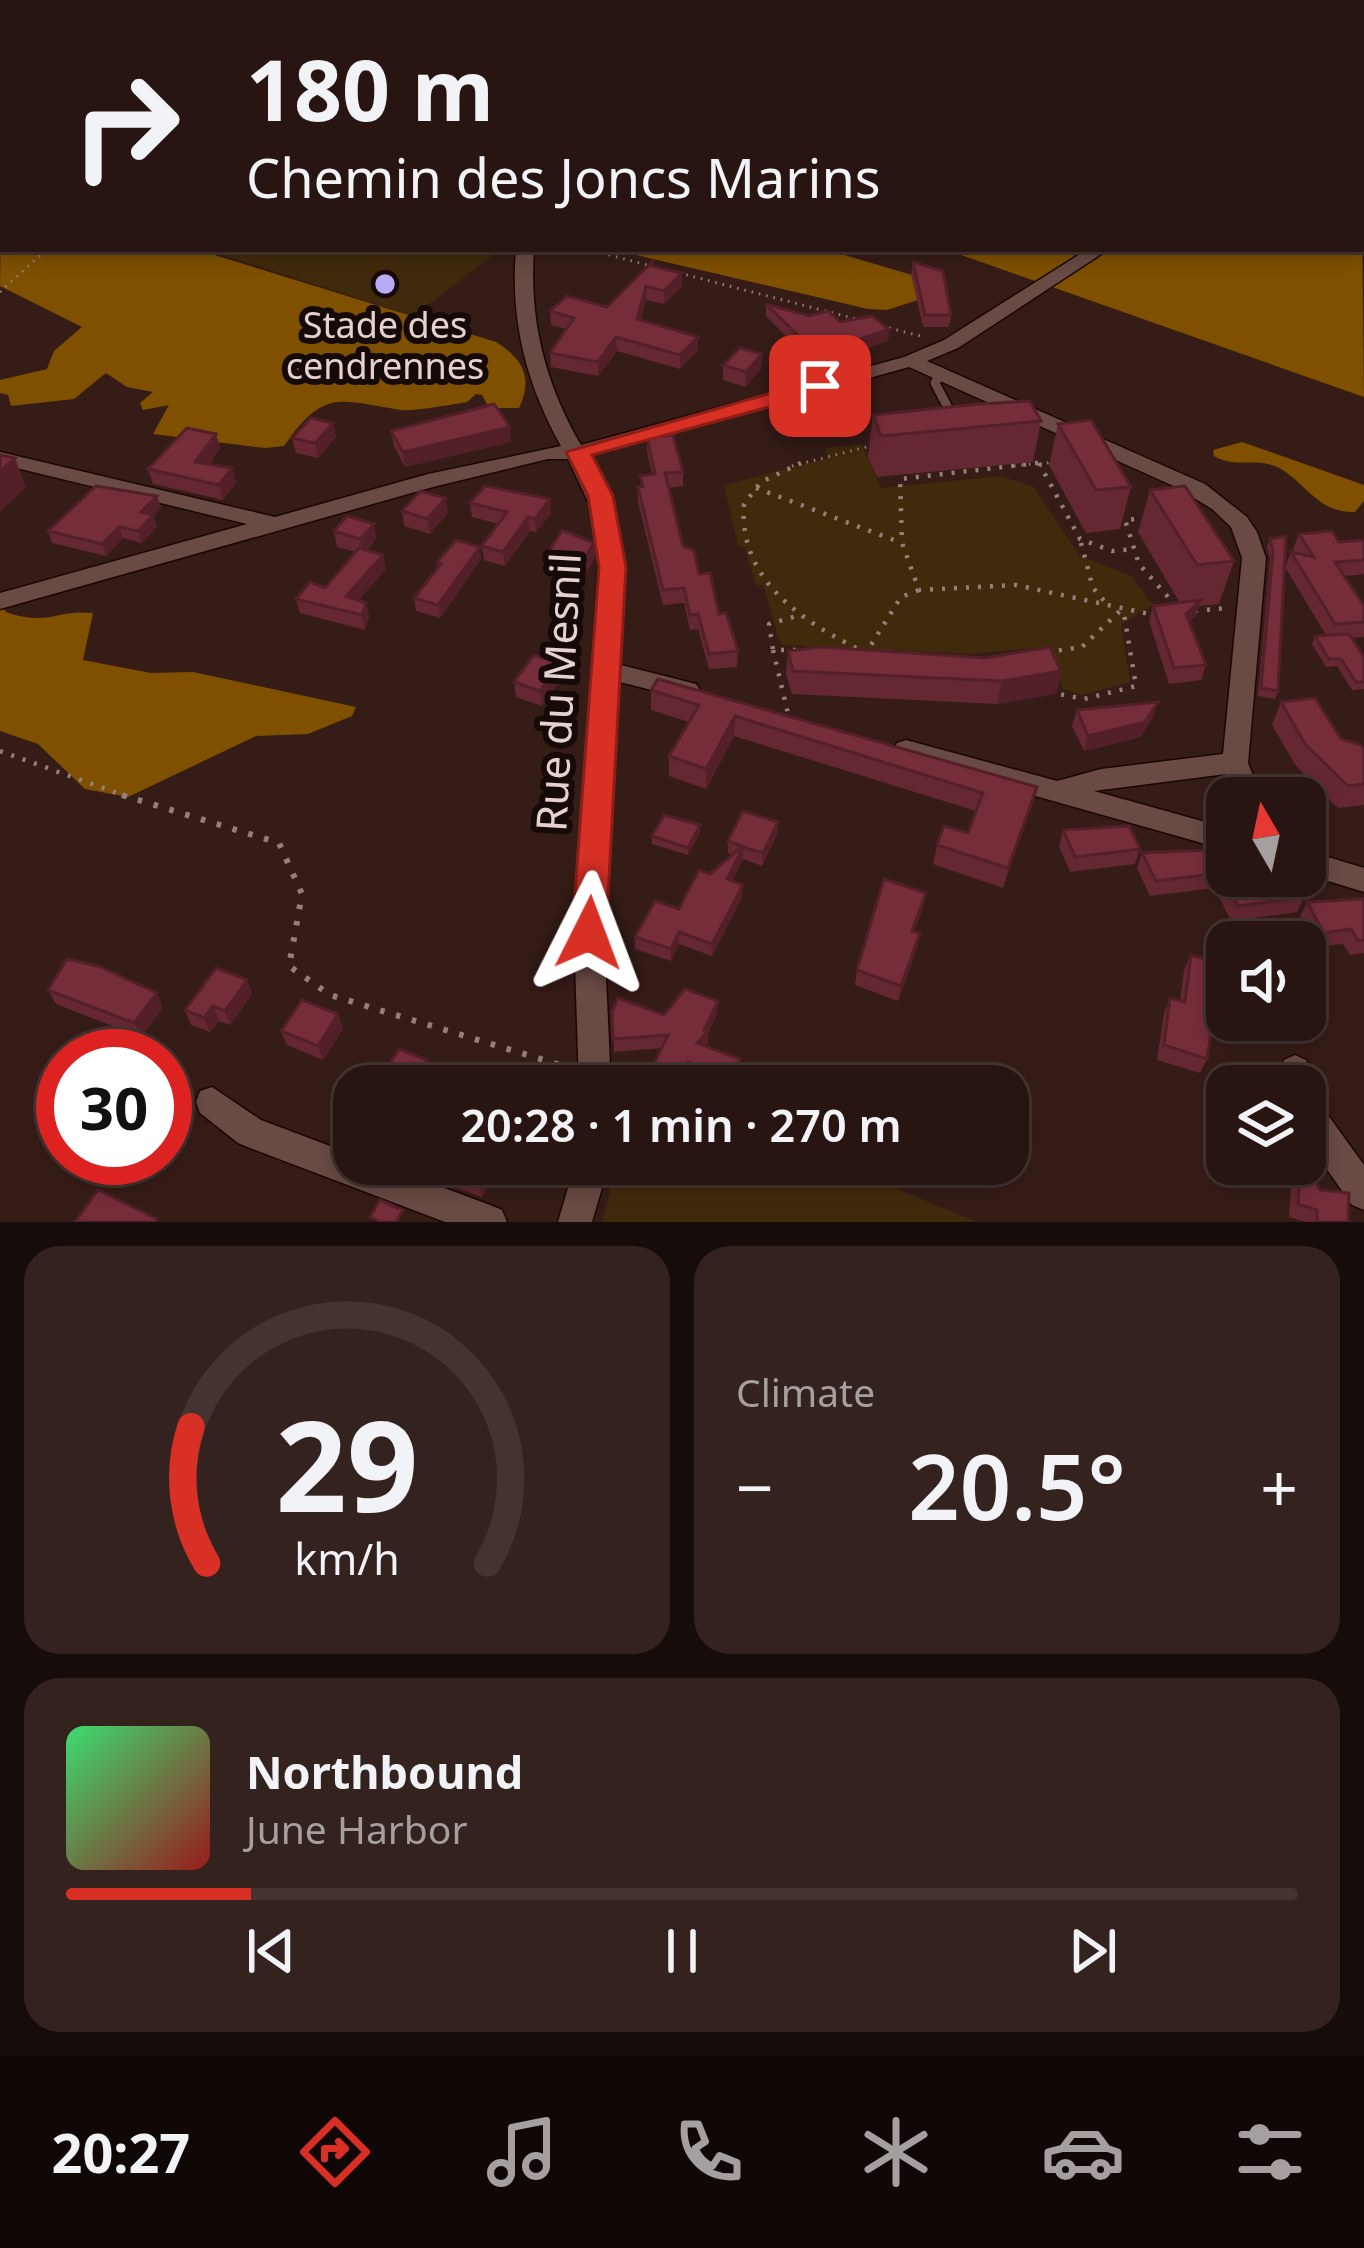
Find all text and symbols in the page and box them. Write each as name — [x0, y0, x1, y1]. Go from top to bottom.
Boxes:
text: 180 m — [246, 31, 494, 146]
icon: right — [48, 48, 204, 204]
text: Chemin des Joncs Marins — [246, 140, 881, 214]
marker: Stade des cendrennes — [372, 271, 398, 297]
place label: Stade des cendrennes — [286, 300, 484, 390]
pin — [769, 335, 871, 437]
icon: arrive — [787, 353, 853, 419]
street label: Rue du Mesnil — [521, 551, 593, 833]
north arrow — [1206, 777, 1326, 897]
map controls — [1206, 777, 1326, 1185]
position arrow — [526, 870, 652, 996]
button: sound — [1206, 921, 1326, 1041]
speed limit sign: 30 — [36, 1029, 192, 1185]
button: layers — [1206, 1065, 1326, 1185]
text: 20:28 · 1 min · 270 m — [460, 1094, 902, 1155]
text: Climate — [736, 1365, 875, 1418]
text: 29 — [276, 1379, 418, 1549]
text: 20.5° — [908, 1424, 1126, 1546]
text: − — [736, 1441, 774, 1531]
text: + — [1260, 1441, 1298, 1531]
text: km/h — [294, 1529, 400, 1588]
text: Northbound — [246, 1741, 523, 1802]
text: June Harbor — [246, 1802, 468, 1855]
icon: previous — [238, 1918, 304, 1984]
icon: pause — [649, 1918, 715, 1984]
icon: next — [1060, 1918, 1126, 1984]
icon: directions — [293, 2110, 377, 2194]
icon: music — [480, 2110, 564, 2194]
icon: phone — [667, 2110, 751, 2194]
icon: climate — [854, 2110, 938, 2194]
icon: car — [1041, 2110, 1125, 2194]
icon: filters — [1228, 2110, 1312, 2194]
text: 20:27 — [52, 2115, 190, 2189]

